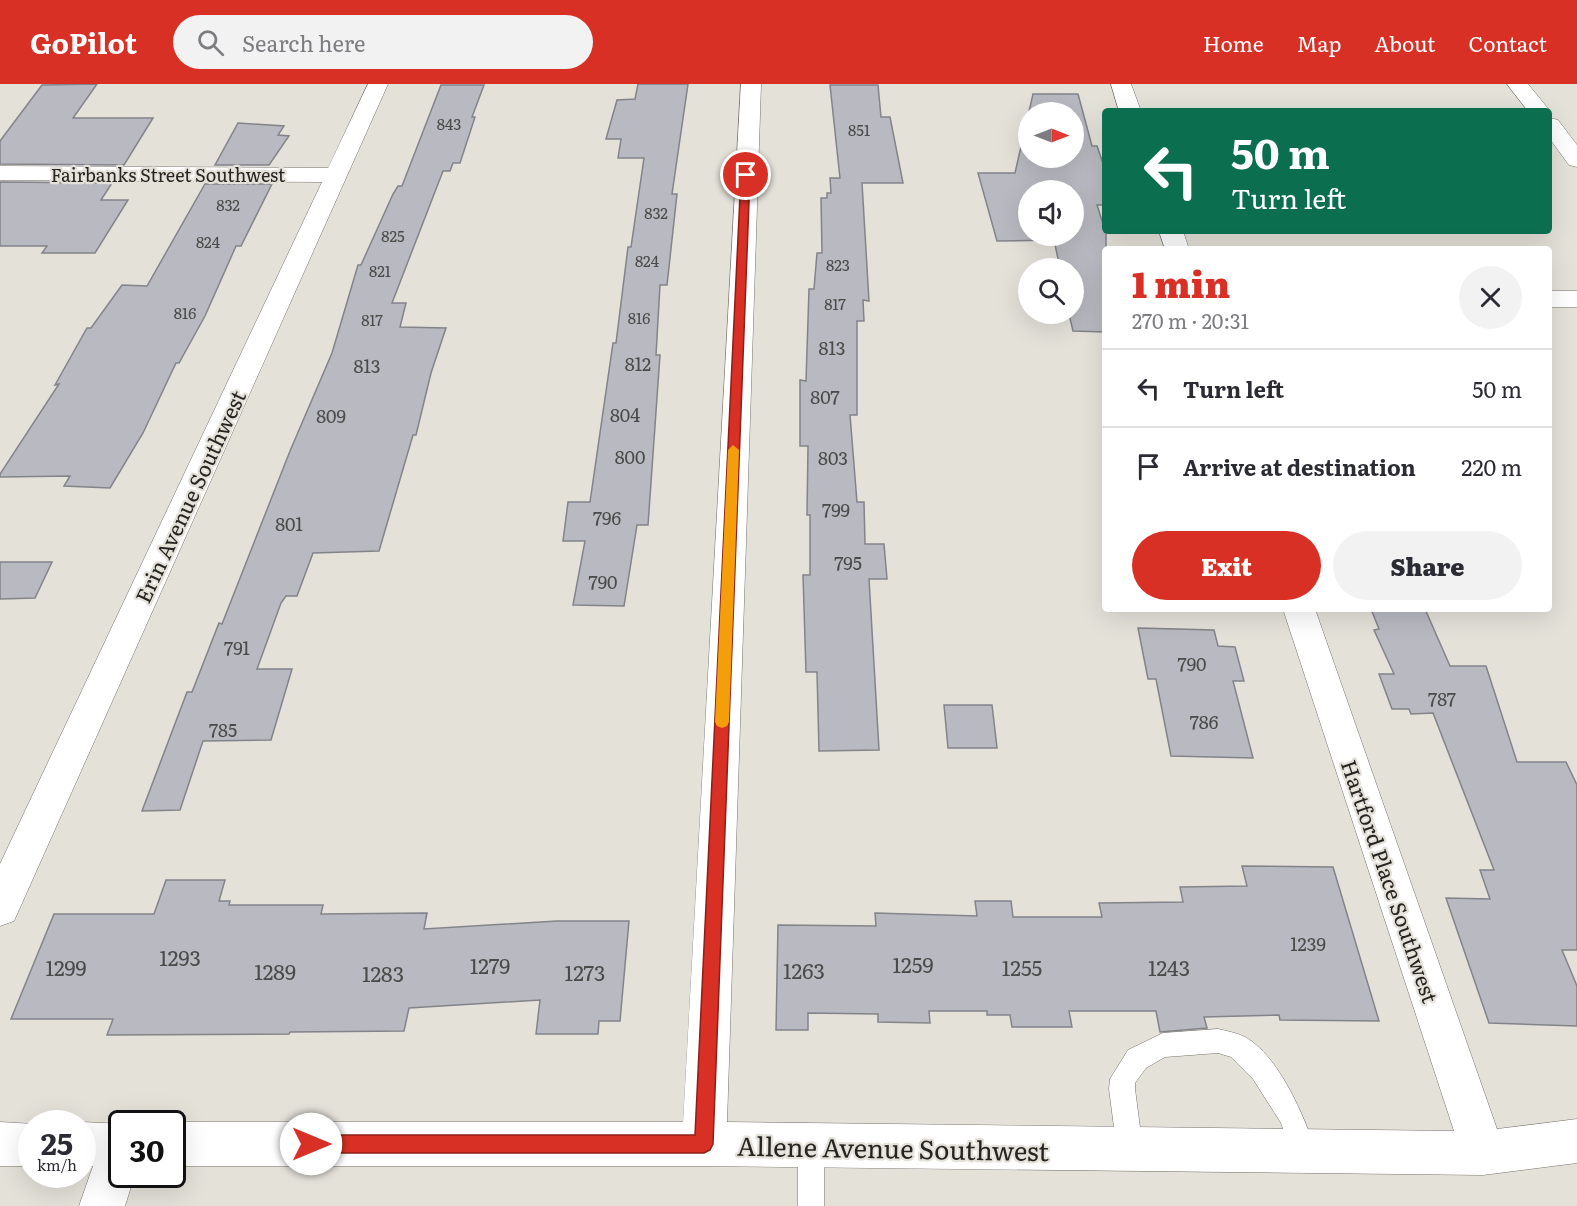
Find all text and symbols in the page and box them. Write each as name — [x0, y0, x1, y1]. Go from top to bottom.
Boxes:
search box — [173, 15, 593, 69]
text: GoPilot — [30, 21, 137, 63]
icon: search — [194, 26, 227, 59]
text: Search here — [242, 26, 365, 59]
text: Home — [1203, 27, 1264, 58]
text: Map — [1297, 27, 1341, 58]
text: About — [1374, 27, 1436, 58]
text: Contact — [1469, 27, 1547, 58]
north arrow — [1018, 102, 1084, 168]
map controls — [1018, 102, 1084, 324]
house number: 843 — [437, 112, 461, 135]
house number: 851 — [848, 118, 870, 141]
text: 50 m — [1231, 120, 1330, 182]
icon: left — [1132, 132, 1210, 210]
pin — [720, 149, 771, 200]
icon: arrive — [729, 158, 762, 191]
street label: Fairbanks Street Southwest — [51, 161, 286, 188]
text: Turn left — [1231, 177, 1346, 217]
button: sound — [1018, 180, 1084, 246]
house number: 832 — [216, 193, 240, 216]
house number: 832 — [644, 201, 668, 224]
house number: 825 — [381, 224, 405, 247]
house number: 824 — [196, 230, 220, 253]
house number: 824 — [635, 249, 659, 272]
house number: 823 — [826, 253, 850, 276]
text: 1 min — [1132, 256, 1230, 309]
button: search — [1018, 258, 1084, 324]
house number: 821 — [369, 259, 391, 282]
button: close — [1459, 266, 1522, 329]
house number: 817 — [824, 292, 846, 315]
house number: 816 — [174, 301, 196, 324]
text: 270 m · 20:31 — [1132, 305, 1249, 335]
house number: 816 — [628, 306, 650, 329]
house number: 817 — [361, 308, 383, 331]
house number: 813 — [819, 334, 846, 361]
house number: 812 — [625, 350, 651, 377]
house number: 813 — [354, 352, 381, 379]
icon: left — [1132, 372, 1165, 405]
text: Turn left — [1183, 372, 1284, 405]
text: 50 m — [1472, 372, 1522, 405]
house number: 807 — [810, 383, 840, 410]
street label: Erin Avenue Southwest — [126, 384, 252, 607]
house number: 804 — [610, 401, 640, 428]
house number: 809 — [316, 402, 346, 429]
house number: 800 — [615, 443, 645, 470]
house number: 803 — [818, 444, 848, 471]
icon: arrive — [1132, 450, 1165, 483]
text: Arrive at destination — [1183, 450, 1416, 483]
text: 220 m — [1461, 450, 1522, 483]
house number: 799 — [822, 496, 850, 523]
house number: 796 — [593, 504, 621, 531]
house number: 801 — [275, 510, 303, 537]
button: Exit — [1132, 531, 1321, 600]
button: Share — [1333, 531, 1522, 600]
house number: 795 — [834, 549, 862, 576]
house number: 790 — [589, 568, 617, 595]
house number: 791 — [224, 634, 250, 661]
house number: 790 — [1178, 650, 1206, 677]
house number: 787 — [1428, 685, 1456, 712]
house number: 786 — [1190, 708, 1219, 735]
house number: 785 — [209, 716, 237, 743]
street label: Hartford Place Southwest — [1335, 755, 1447, 1007]
house number: 1239 — [1290, 930, 1326, 957]
house number: 1293 — [159, 941, 201, 972]
house number: 1259 — [893, 948, 933, 979]
house number: 1279 — [470, 949, 510, 980]
house number: 1299 — [45, 951, 87, 982]
house number: 1255 — [1002, 951, 1042, 982]
house number: 1243 — [1148, 951, 1190, 982]
house number: 1263 — [783, 954, 825, 985]
house number: 1289 — [254, 955, 296, 986]
house number: 1273 — [565, 956, 605, 987]
house number: 1283 — [362, 957, 404, 988]
speed limit sign: 30 — [108, 1110, 186, 1188]
position arrow — [279, 1112, 343, 1176]
text: 25 — [41, 1120, 73, 1164]
street label: Allene Avenue Southwest — [737, 1125, 1050, 1169]
text: km/h — [37, 1153, 77, 1176]

